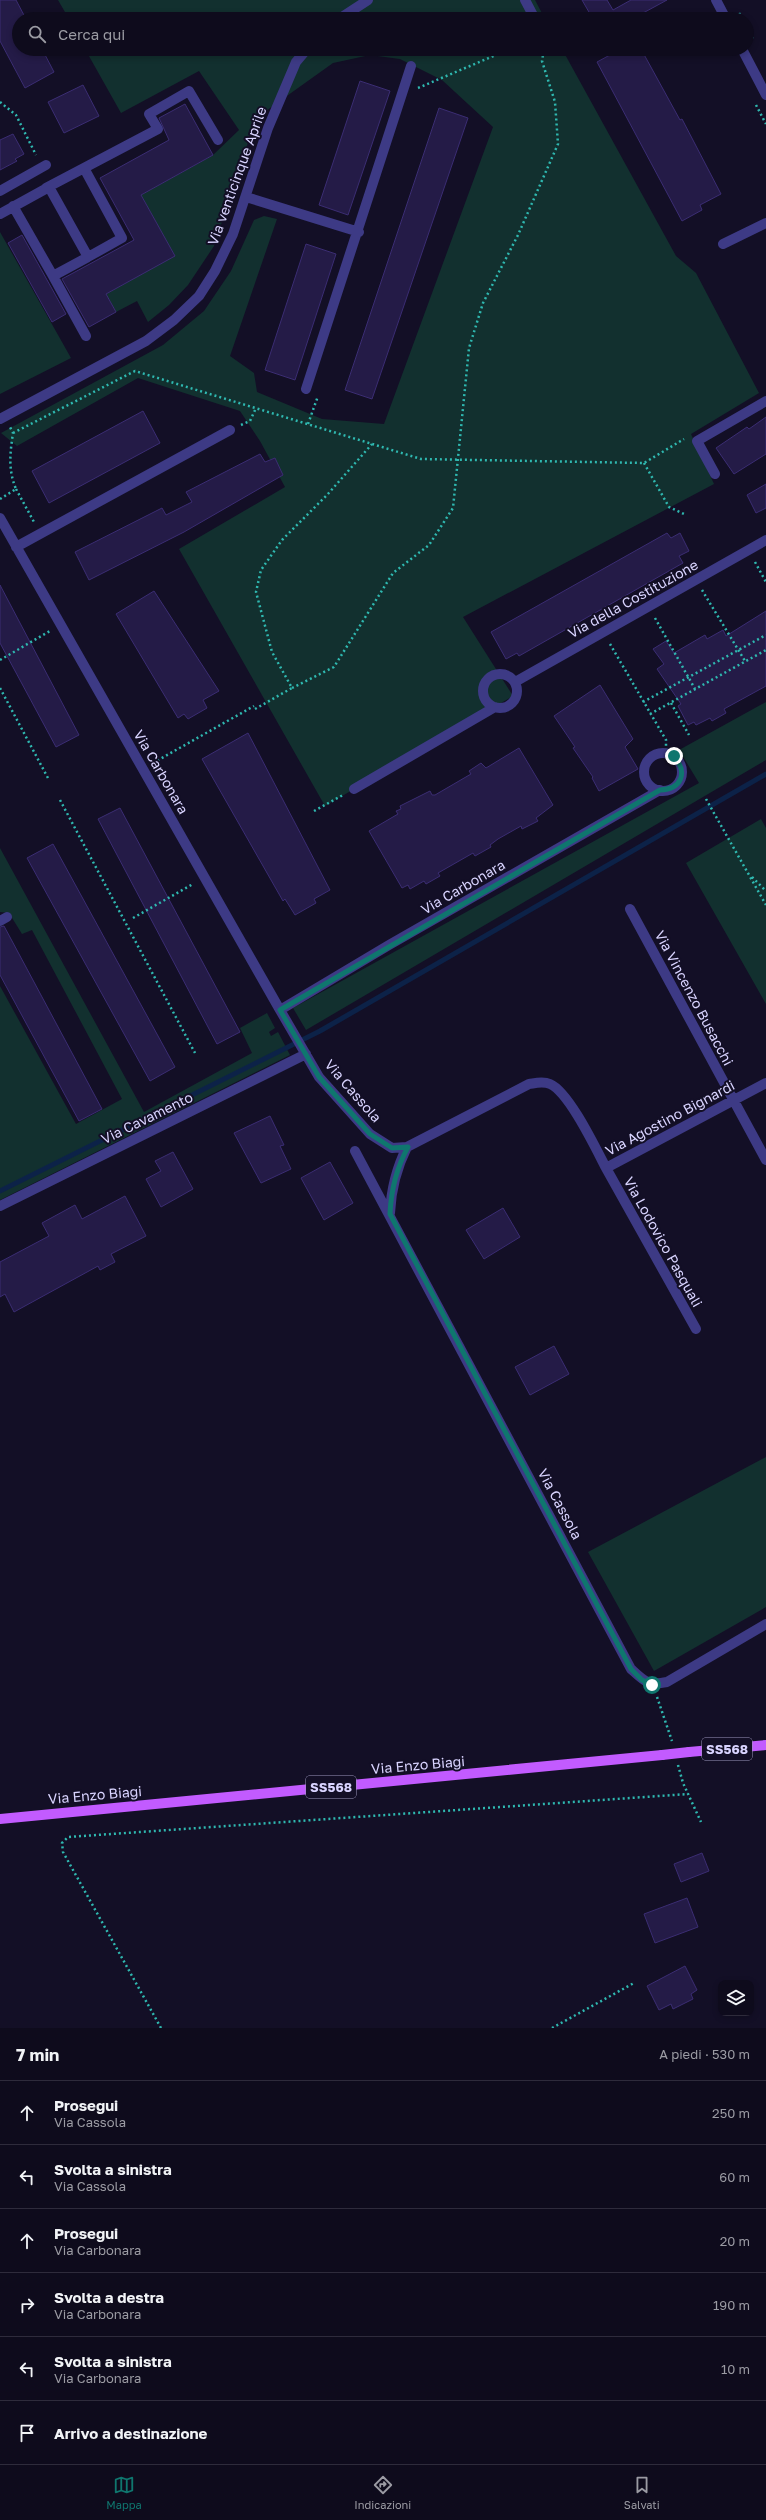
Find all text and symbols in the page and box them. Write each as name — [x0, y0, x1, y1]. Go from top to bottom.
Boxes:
search box — [12, 12, 754, 56]
icon: search — [26, 23, 48, 45]
text: Cerca qui — [58, 25, 125, 43]
street label: Via venticinque Aprile — [204, 104, 270, 248]
street label: Via della Costituzione — [565, 556, 701, 641]
street label: Via Carbonara — [131, 727, 192, 817]
route end — [665, 747, 683, 765]
street label: Via Carbonara — [418, 856, 508, 917]
street label: Via Vincenzo Busacchi — [652, 927, 737, 1068]
street label: Via Cassola — [322, 1056, 385, 1126]
street label: Via Agostino Bignardi — [602, 1076, 737, 1159]
street label: Via Cavamento — [98, 1088, 195, 1147]
street label: Via Lodovico Pasquali — [621, 1174, 706, 1310]
street label: Via Cassola — [535, 1466, 586, 1542]
route start — [643, 1676, 661, 1694]
road number: SS568 — [702, 1738, 752, 1760]
street label: Via Enzo Biagi — [370, 1752, 466, 1777]
road number: SS568 — [306, 1776, 356, 1798]
street label: Via Enzo Biagi — [47, 1782, 143, 1807]
map controls — [718, 1980, 754, 2016]
button: layers — [718, 1980, 754, 2016]
text: 7 min — [16, 2044, 59, 2065]
text: A piedi · 530 m — [659, 2046, 750, 2062]
text: Prosegui — [54, 2096, 118, 2114]
icon: ahead — [16, 2102, 38, 2124]
text: 250 m — [712, 2105, 750, 2121]
text: Via Cassola — [54, 2114, 126, 2130]
text: Svolta a sinistra — [54, 2160, 172, 2178]
icon: left — [16, 2166, 38, 2188]
text: 60 m — [719, 2169, 750, 2185]
text: Via Cassola — [54, 2178, 126, 2194]
text: Prosegui — [54, 2224, 118, 2242]
icon: ahead — [16, 2230, 38, 2252]
text: 20 m — [720, 2233, 750, 2249]
text: Via Carbonara — [54, 2242, 141, 2258]
text: Svolta a destra — [54, 2288, 164, 2306]
icon: right — [16, 2294, 38, 2316]
text: 190 m — [713, 2297, 750, 2313]
text: Via Carbonara — [54, 2306, 141, 2322]
text: Svolta a sinistra — [54, 2352, 172, 2370]
icon: left — [16, 2358, 38, 2380]
text: 10 m — [721, 2361, 750, 2377]
text: Via Carbonara — [54, 2370, 141, 2386]
icon: arrive — [16, 2422, 38, 2444]
text: Arrivo a destinazione — [54, 2424, 207, 2442]
tab: Mappa — [106, 2474, 142, 2511]
tab: Indicazioni — [354, 2474, 411, 2511]
tab: Salvati — [624, 2474, 660, 2511]

